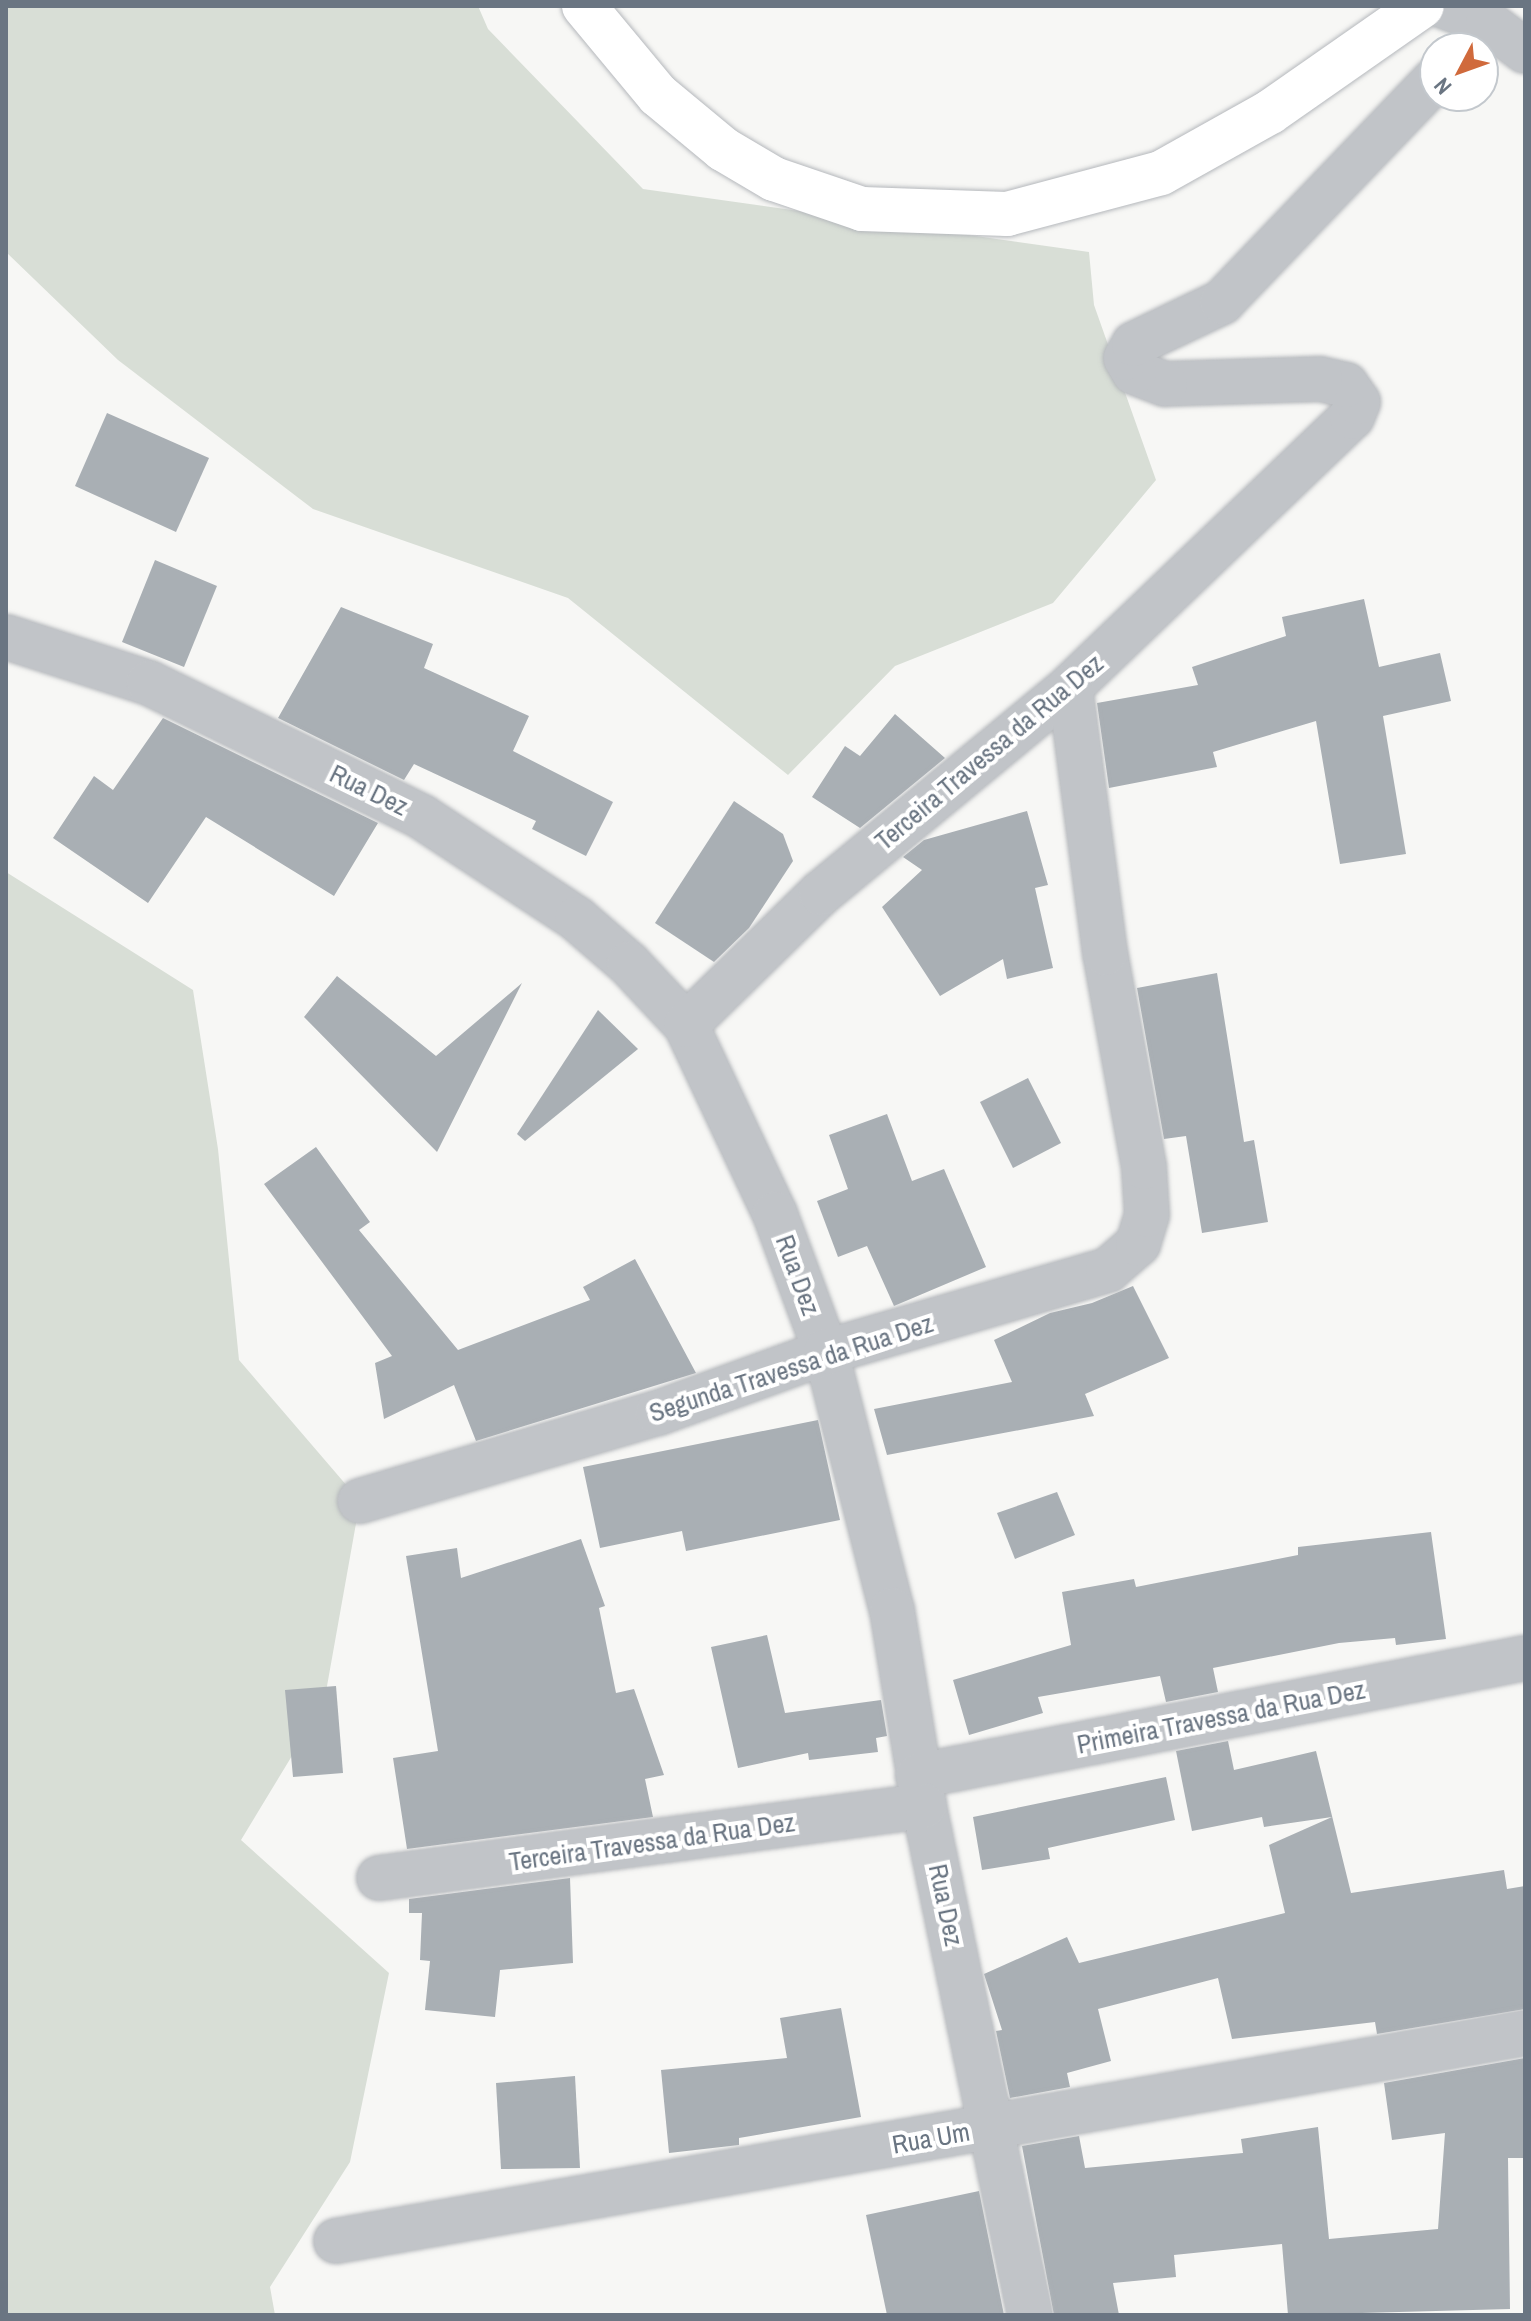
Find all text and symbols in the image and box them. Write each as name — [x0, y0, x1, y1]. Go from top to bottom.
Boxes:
north arrow — [1419, 32, 1499, 112]
text: N — [1427, 72, 1458, 101]
street label: Terceira Travessa da Rua Dez — [869, 647, 1109, 857]
street label: Rua Dez — [325, 758, 413, 822]
street label: Rua Dez — [769, 1231, 827, 1319]
street label: Segunda Travessa da Rua Dez — [645, 1307, 937, 1429]
street label: Primeira Travessa da Rua Dez — [1074, 1674, 1368, 1760]
street label: Terceira Travessa da Rua Dez — [507, 1806, 797, 1878]
street label: Rua Dez — [922, 1861, 970, 1949]
street label: Rua Um — [890, 2116, 972, 2160]

